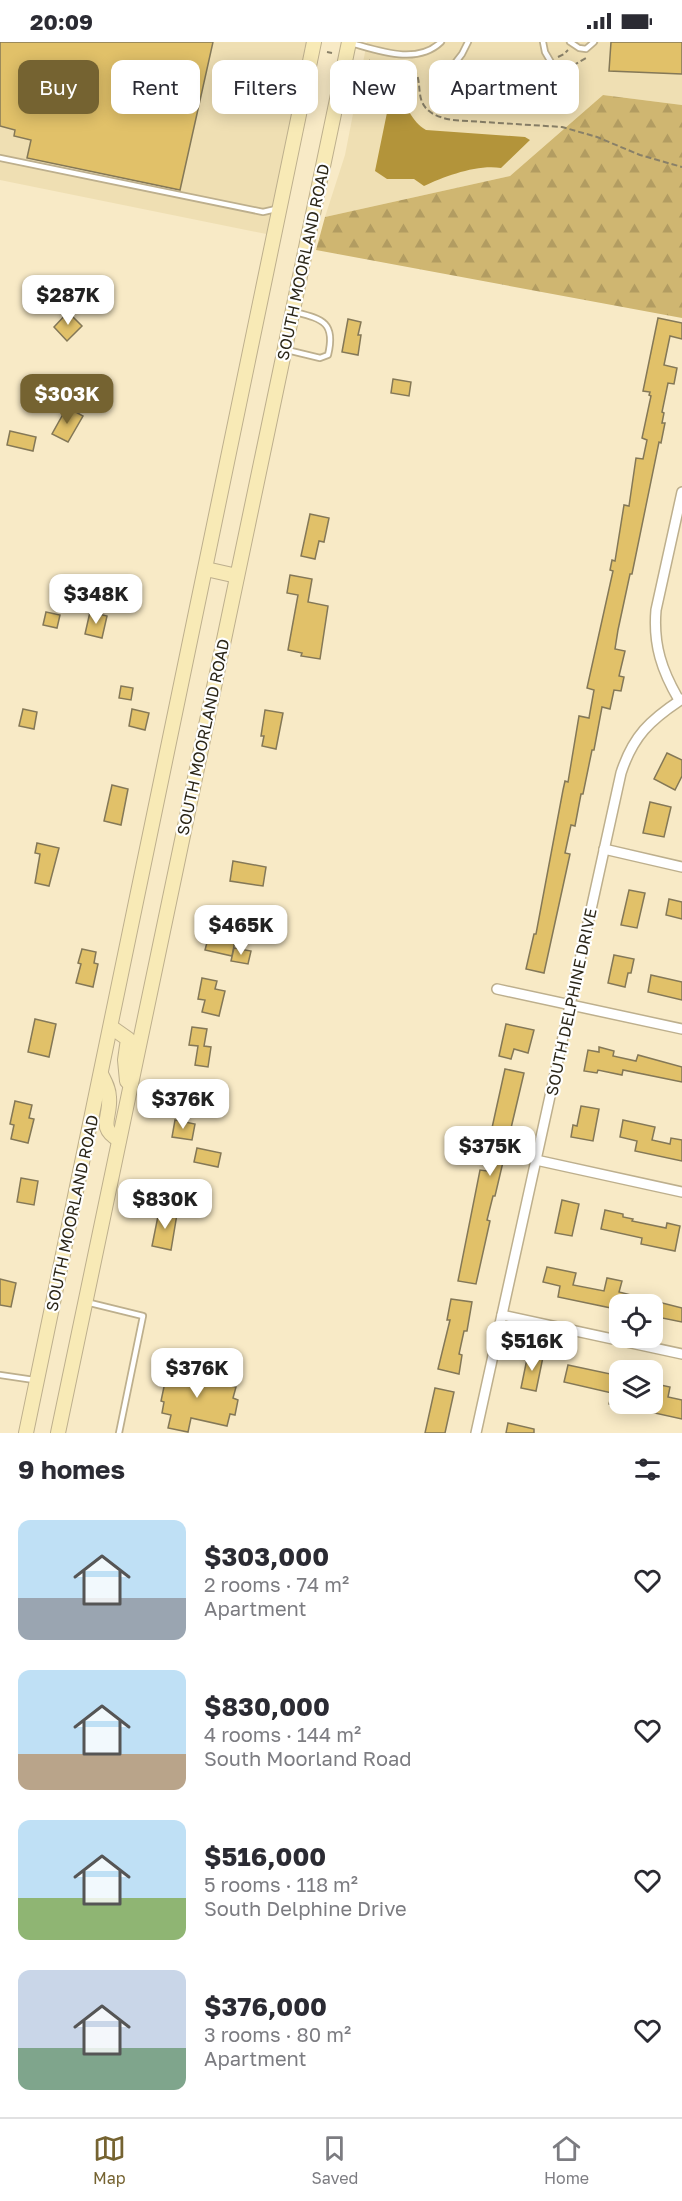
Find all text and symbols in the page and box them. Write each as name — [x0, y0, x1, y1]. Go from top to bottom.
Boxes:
text: 20:09 — [30, 8, 93, 35]
chip: Buy — [18, 60, 99, 114]
chip: Rent — [111, 60, 200, 114]
chip: Filters — [212, 60, 318, 114]
chip: New — [330, 60, 417, 114]
chip: Apartment — [429, 60, 579, 114]
street label: SOUTH MOORLAND ROAD — [272, 162, 334, 362]
pin: $287K — [26, 275, 110, 326]
text: $287K — [36, 282, 100, 306]
pin: $303K — [25, 374, 109, 425]
text: $303K — [34, 381, 100, 405]
pin: $348K — [54, 574, 138, 625]
text: $348K — [63, 581, 129, 605]
street label: SOUTH MOORLAND ROAD — [172, 637, 234, 837]
pin: $465K — [199, 905, 283, 956]
street label: SOUTH DELPHINE DRIVE — [541, 906, 601, 1098]
text: $465K — [208, 912, 274, 936]
pin: $376K — [141, 1079, 225, 1130]
text: $376K — [151, 1086, 215, 1110]
street label: SOUTH MOORLAND ROAD — [41, 1113, 103, 1313]
pin: $375K — [448, 1126, 532, 1177]
text: $375K — [458, 1133, 522, 1157]
pin: $830K — [123, 1179, 207, 1230]
text: $830K — [132, 1186, 198, 1210]
map controls — [609, 1294, 663, 1414]
button: locate — [609, 1294, 663, 1348]
pin: $516K — [490, 1321, 574, 1372]
text: $516K — [500, 1328, 564, 1352]
pin: $376K — [155, 1348, 239, 1399]
text: $376K — [165, 1355, 229, 1379]
button: layers — [609, 1360, 663, 1414]
icon: filters — [631, 1453, 664, 1486]
text: 9 homes — [18, 1454, 125, 1485]
text: $303,000 — [204, 1541, 329, 1572]
icon: home — [66, 1544, 138, 1616]
icon: heart — [631, 1564, 664, 1597]
text: 2 rooms · 74 m² — [204, 1572, 349, 1596]
text: Apartment — [204, 1596, 307, 1620]
text: $830,000 — [204, 1691, 330, 1722]
icon: home — [66, 1694, 138, 1766]
icon: heart — [631, 1714, 664, 1747]
text: 4 rooms · 144 m² — [204, 1722, 361, 1746]
text: South Moorland Road — [204, 1746, 412, 1770]
text: $516,000 — [204, 1841, 326, 1872]
icon: home — [66, 1844, 138, 1916]
icon: heart — [631, 1864, 664, 1897]
text: 5 rooms · 118 m² — [204, 1872, 358, 1896]
text: South Delphine Drive — [204, 1896, 407, 1920]
text: $376,000 — [204, 1991, 327, 2022]
icon: home — [66, 1994, 138, 2066]
icon: heart — [631, 2014, 664, 2047]
text: 3 rooms · 80 m² — [204, 2022, 351, 2046]
text: Apartment — [204, 2046, 307, 2070]
tab: Map — [93, 2132, 126, 2188]
tab: Saved — [312, 2132, 358, 2188]
tab: Home — [544, 2132, 589, 2188]

